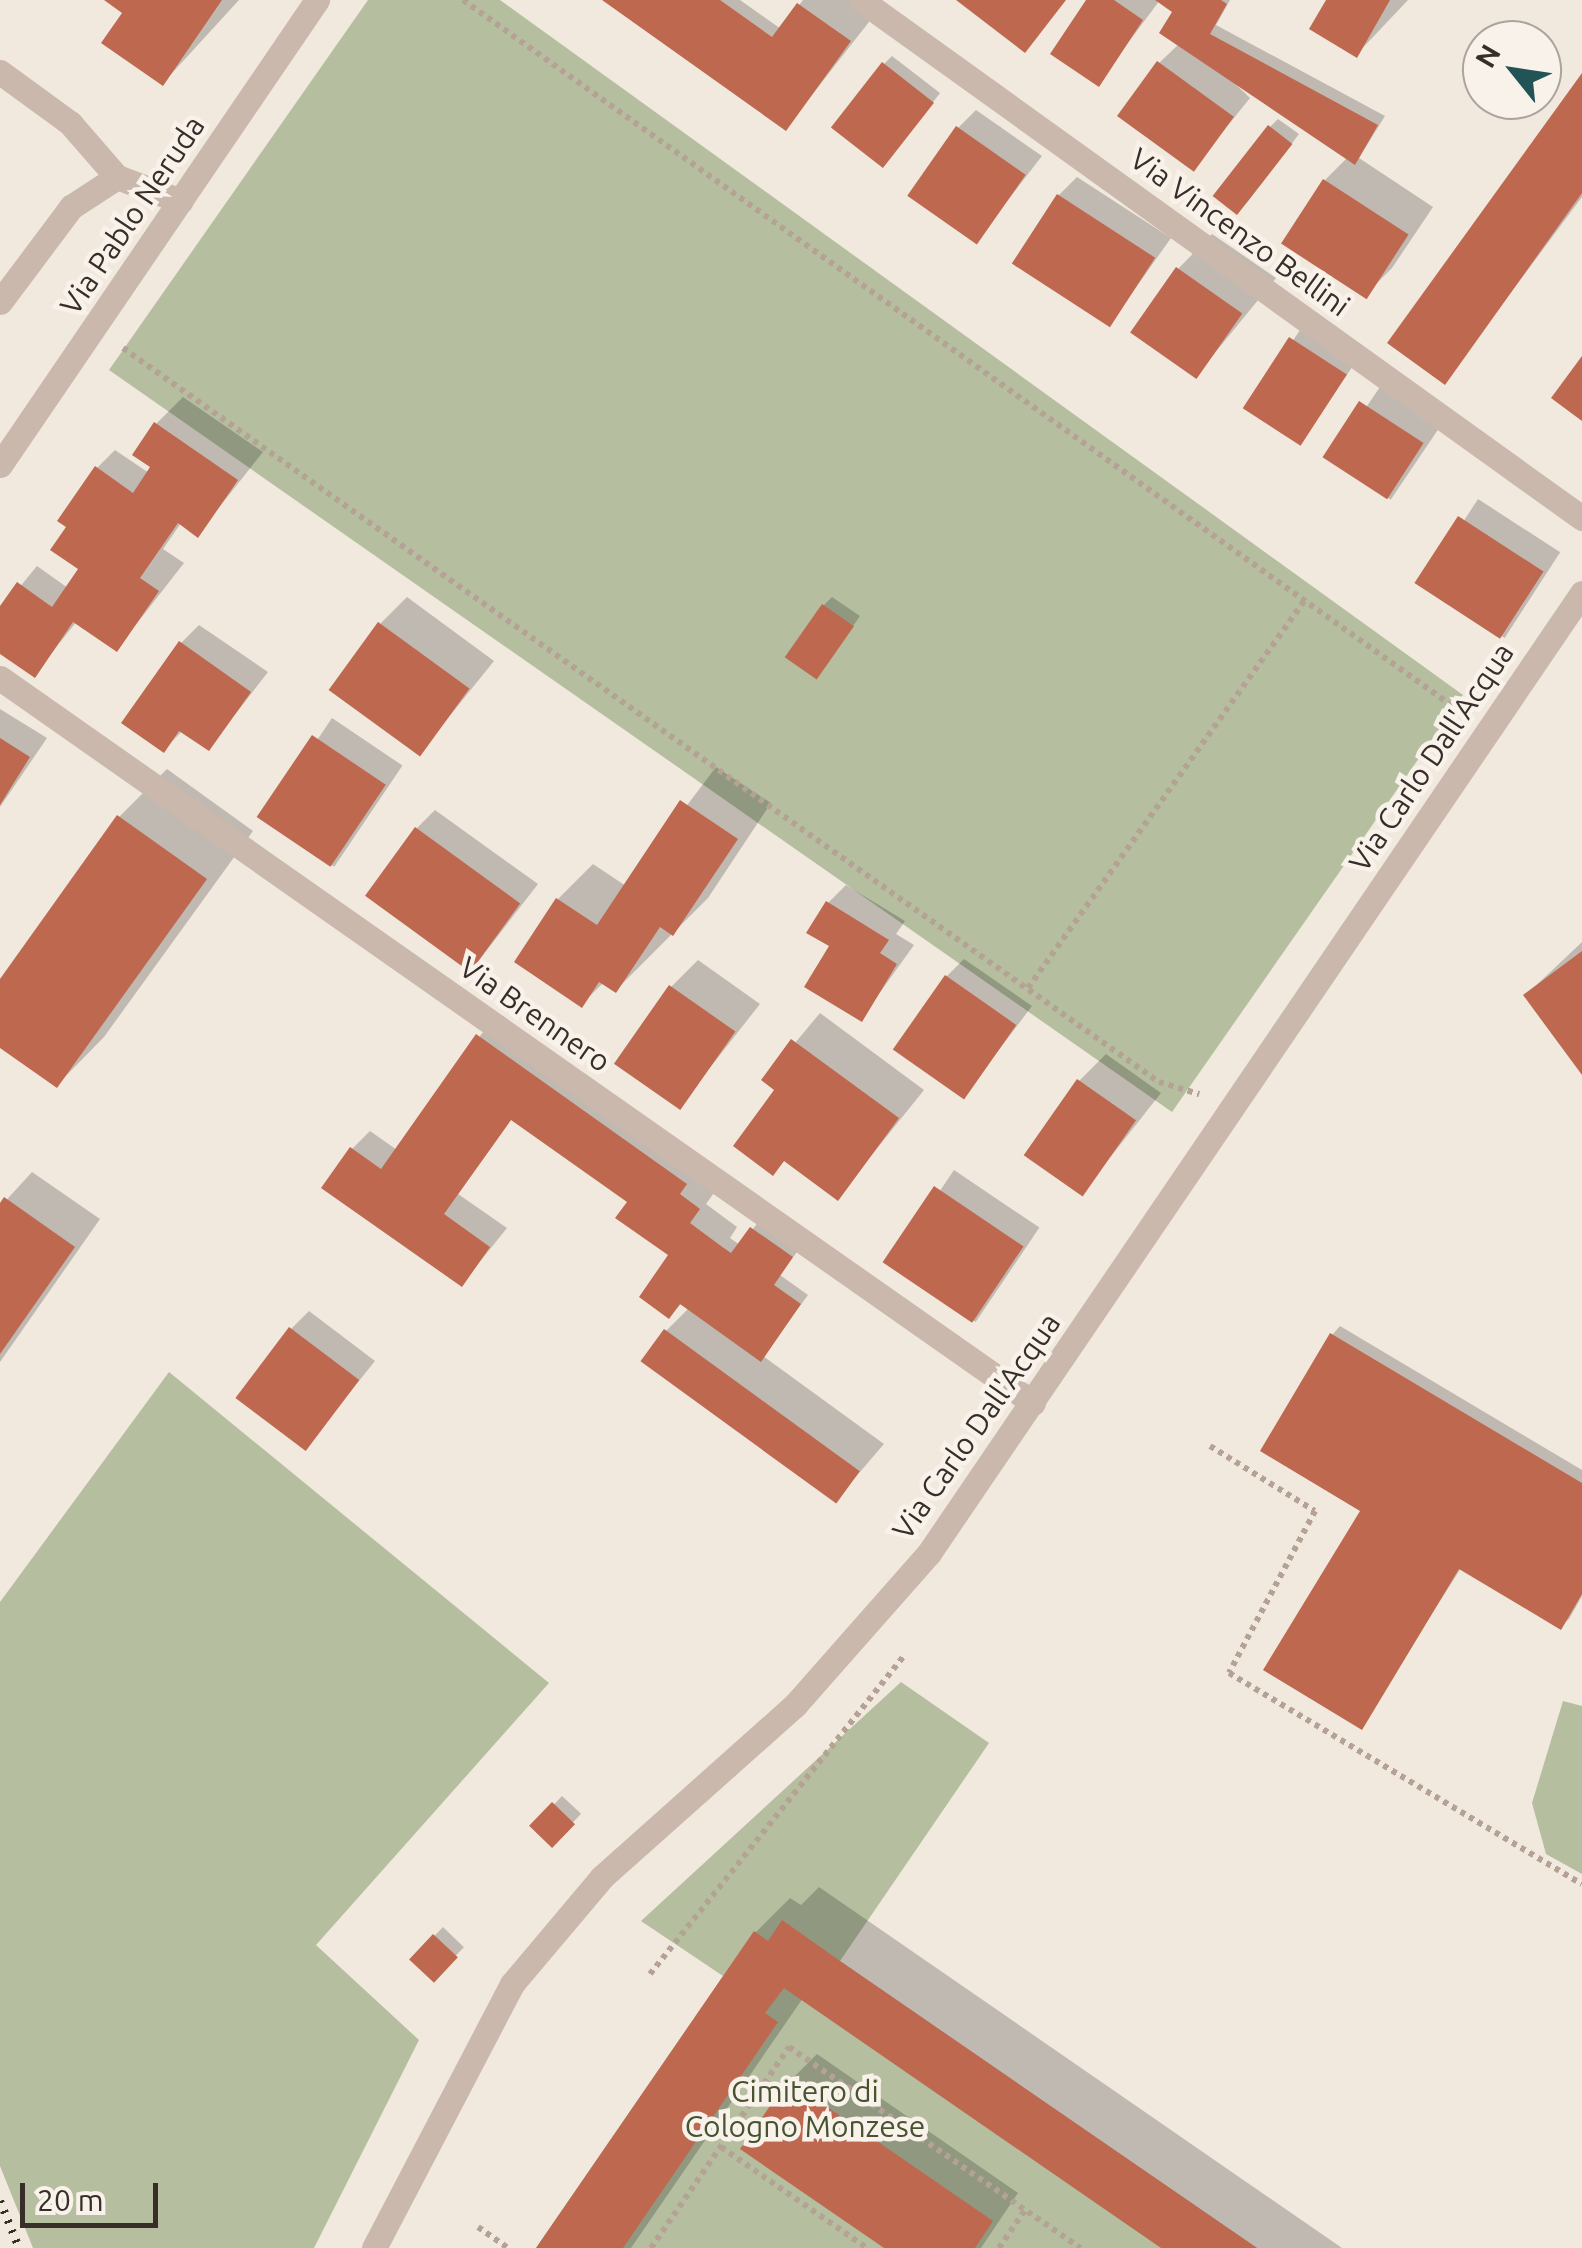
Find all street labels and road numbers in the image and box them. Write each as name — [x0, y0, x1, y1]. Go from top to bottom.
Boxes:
street label: Via Pablo Neruda — [52, 109, 212, 321]
street label: Via Vincenzo Bellini — [1123, 140, 1357, 324]
street label: Via Carlo Dall'Acqua — [1341, 636, 1521, 878]
street label: Via Brennero — [452, 949, 618, 1079]
street label: Via Carlo Dall'Acqua — [884, 1306, 1068, 1546]

